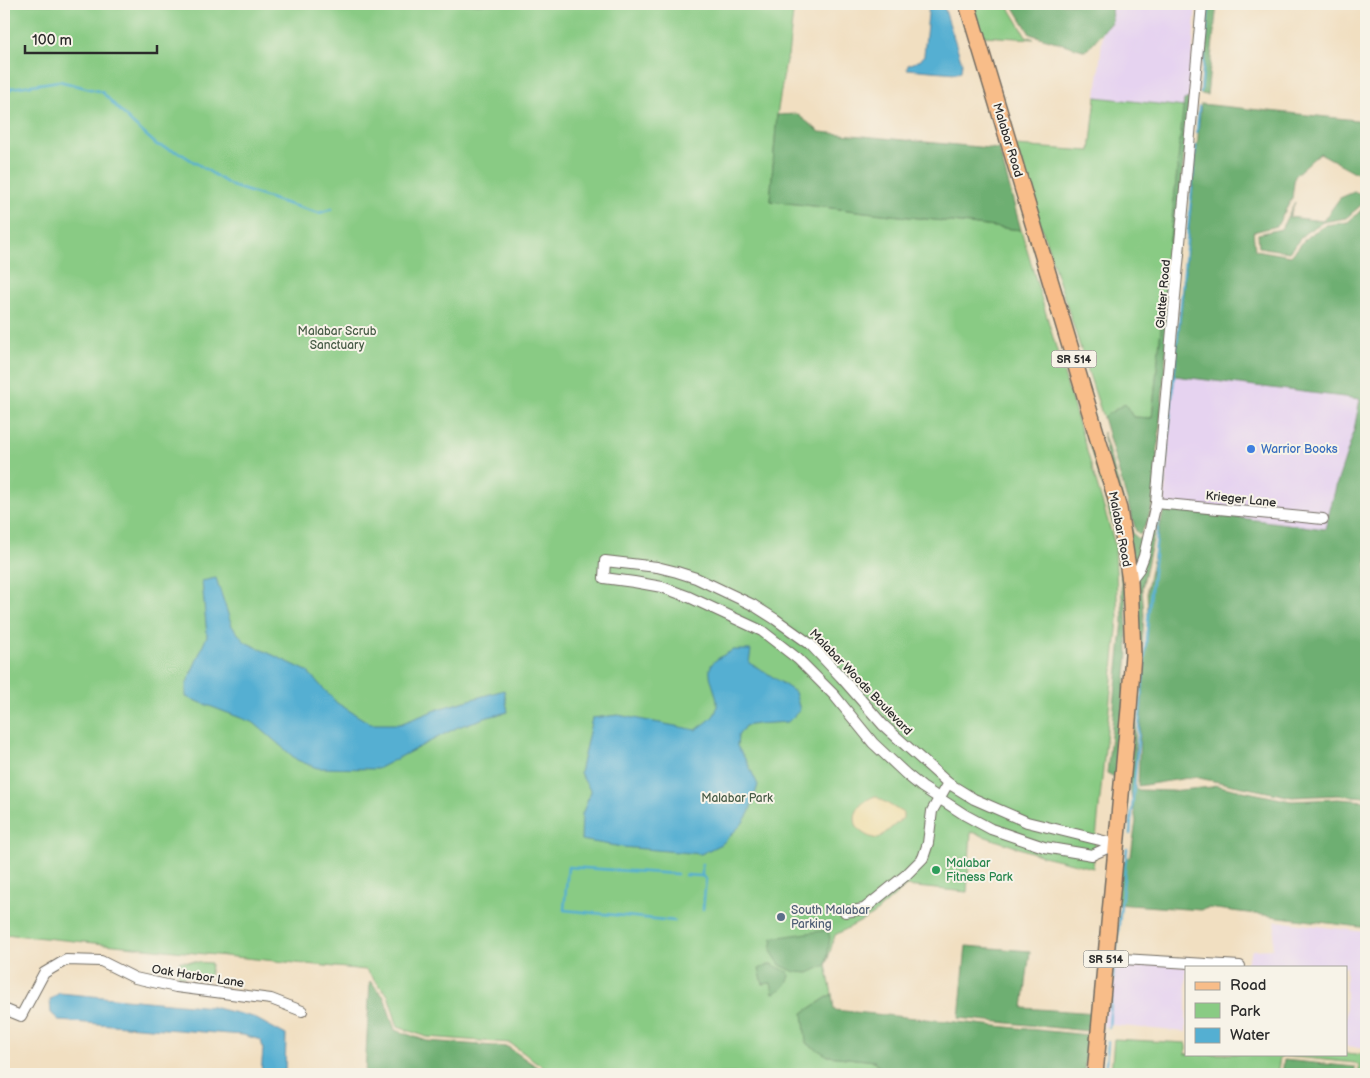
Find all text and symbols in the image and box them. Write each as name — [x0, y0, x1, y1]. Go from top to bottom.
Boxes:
scale bar — [25, 22, 158, 54]
text: 100 m — [32, 31, 72, 50]
street label: Malabar Road — [989, 101, 1026, 179]
street label: Glatter Road — [1153, 259, 1174, 329]
park label: Malabar Scrub Sanctuary — [298, 324, 377, 353]
road number: SR 514 — [1052, 350, 1096, 368]
place label: Warrior Books — [1261, 442, 1338, 457]
marker: Warrior Books — [1245, 443, 1257, 455]
street label: Krieger Lane — [1205, 488, 1277, 511]
street label: Malabar Road — [1105, 490, 1134, 568]
street label: Malabar Woods Boulevard — [806, 626, 915, 739]
park label: Malabar Park — [701, 791, 773, 806]
place label: Malabar Fitness Park — [946, 856, 1013, 885]
marker: Malabar Fitness Park — [930, 864, 942, 876]
place label: South Malabar Parking — [791, 903, 870, 932]
marker: South Malabar Parking — [775, 911, 787, 923]
road number: SR 514 — [1084, 951, 1128, 968]
street label: Oak Harbor Lane — [151, 962, 245, 991]
legend — [1185, 966, 1348, 1056]
text: Road — [1230, 976, 1266, 995]
text: Park — [1230, 1002, 1261, 1021]
text: Water — [1230, 1026, 1270, 1045]

